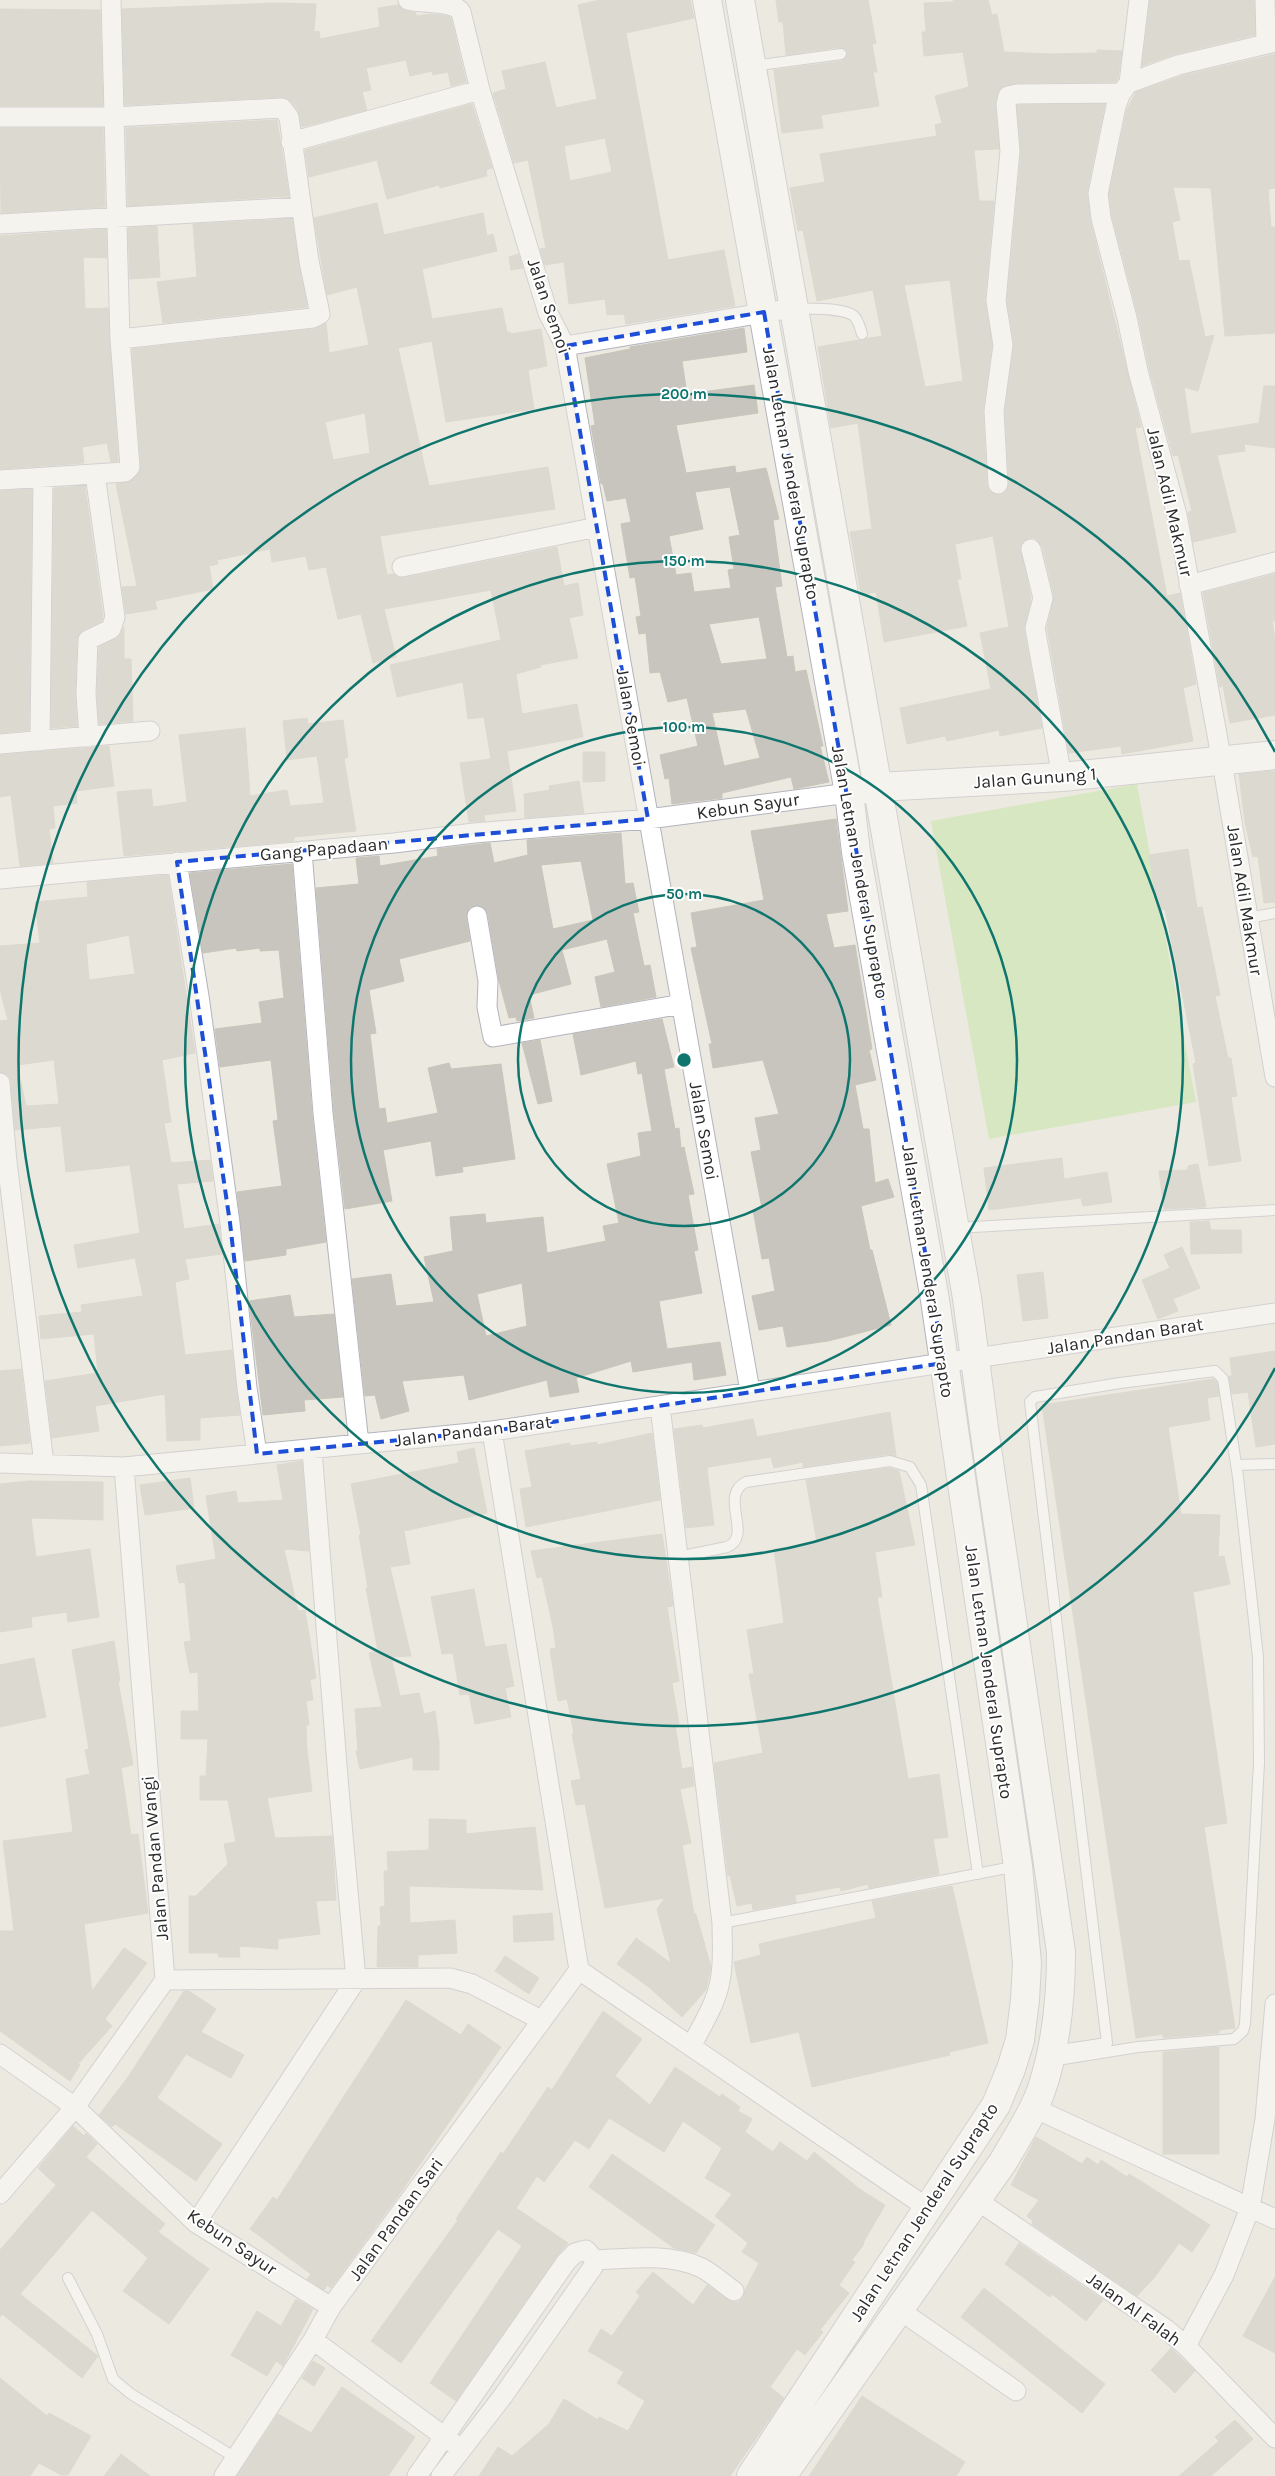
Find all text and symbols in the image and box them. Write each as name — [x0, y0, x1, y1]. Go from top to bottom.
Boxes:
street label: Jalan Semoi — [522, 255, 576, 357]
street label: Jalan Letnan Jenderal Suprapto — [758, 345, 824, 601]
text: 200 m — [661, 385, 707, 403]
street label: Jalan Adil Makmur — [1142, 425, 1198, 579]
text: 150 m — [663, 552, 705, 570]
street label: Jalan Semoi — [612, 666, 650, 768]
text: 100 m — [663, 718, 705, 736]
street label: Jalan Letnan Jenderal Suprapto — [827, 744, 893, 1000]
street label: Jalan Gunung 1 — [973, 763, 1097, 793]
street label: Kebun Sayur — [695, 788, 801, 824]
street label: Jalan Adil Makmur — [1222, 823, 1268, 978]
street label: Gang Papadaan — [259, 832, 389, 866]
text: 50 m — [666, 885, 702, 903]
centre of rings — [675, 1051, 693, 1069]
street label: Jalan Semoi — [685, 1080, 723, 1182]
street label: Jalan Letnan Jenderal Suprapto — [897, 1143, 959, 1399]
street label: Jalan Pandan Barat — [1045, 1313, 1205, 1359]
street label: Jalan Pandan Barat — [393, 1410, 553, 1452]
street label: Jalan Letnan Jenderal Suprapto — [960, 1543, 1018, 1801]
street label: Jalan Pandan Wangi — [137, 1775, 173, 1941]
street label: Jalan Letnan Jenderal Suprapto — [845, 2098, 1003, 2326]
street label: Jalan Pandan Sari — [344, 2153, 448, 2285]
street label: Kebun Sayur — [183, 2204, 281, 2280]
street label: Jalan Al Falah — [1082, 2267, 1186, 2351]

